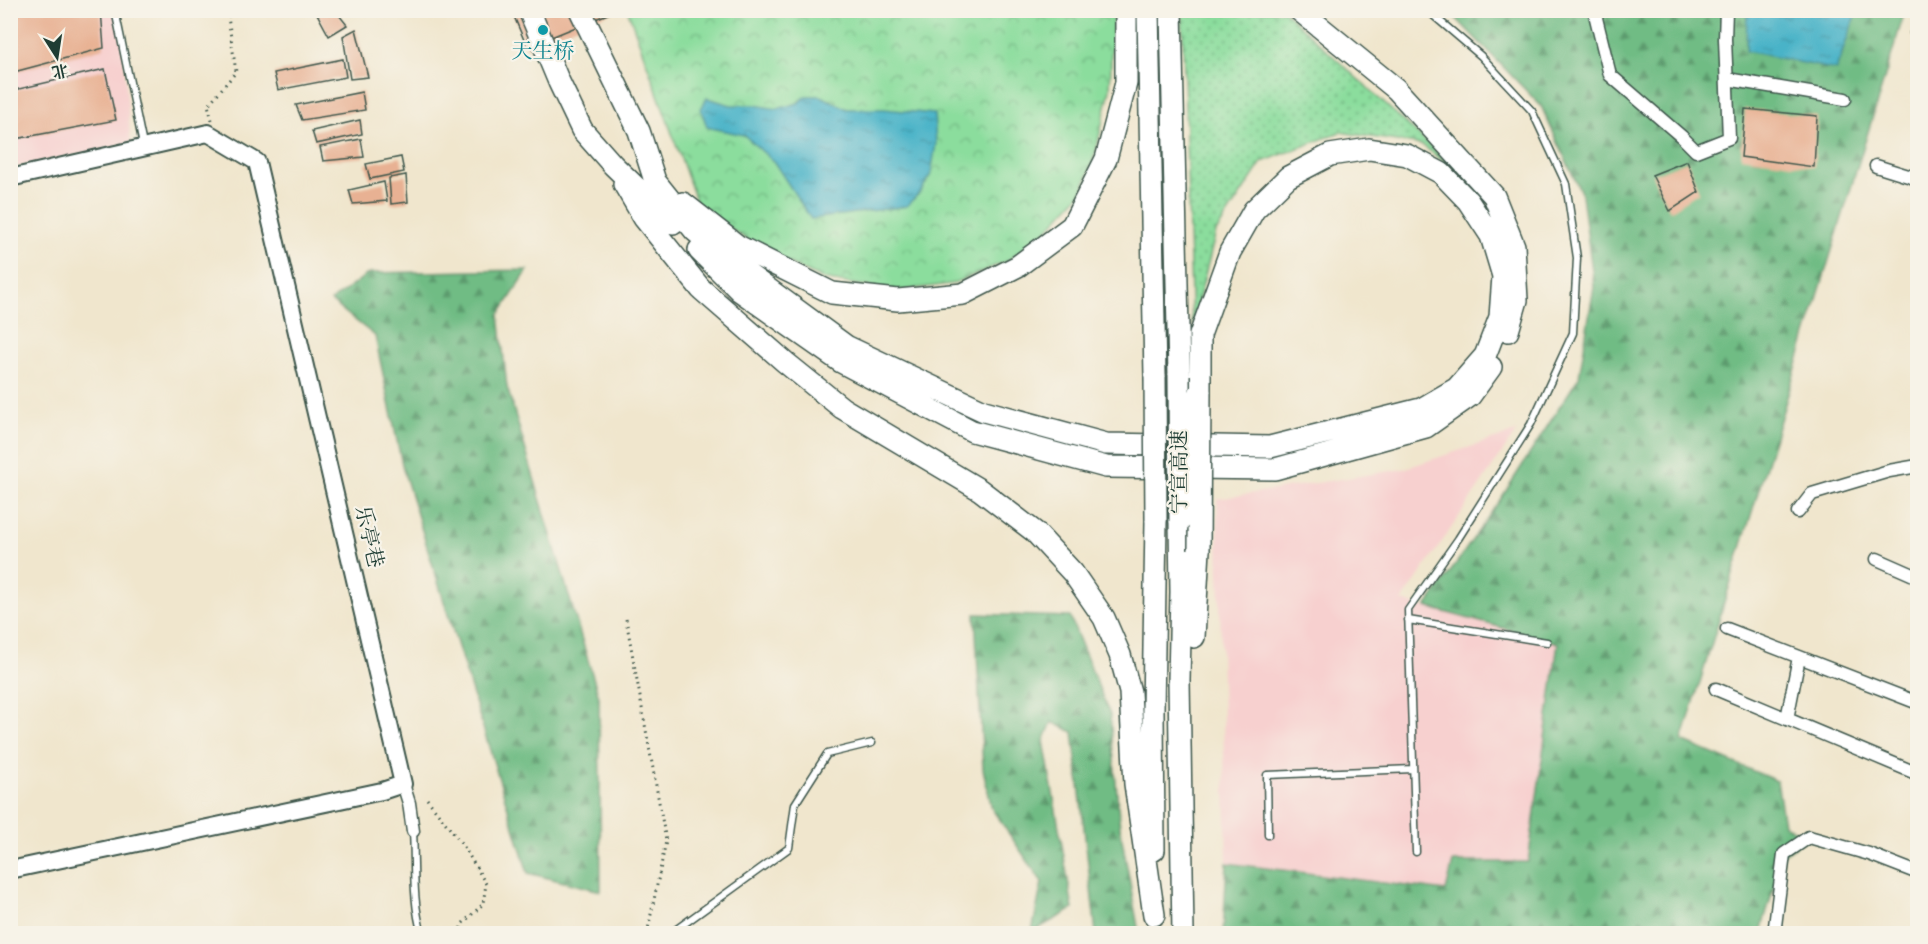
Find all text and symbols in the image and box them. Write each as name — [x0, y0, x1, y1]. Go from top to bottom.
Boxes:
marker: 天生桥 — [536, 23, 550, 37]
north arrow — [27, 27, 87, 87]
place label: 天生桥 — [512, 38, 575, 67]
text: 北 — [50, 57, 70, 82]
street label: 宁宣高速 — [1166, 430, 1195, 514]
street label: 乐亭巷 — [347, 503, 389, 571]

